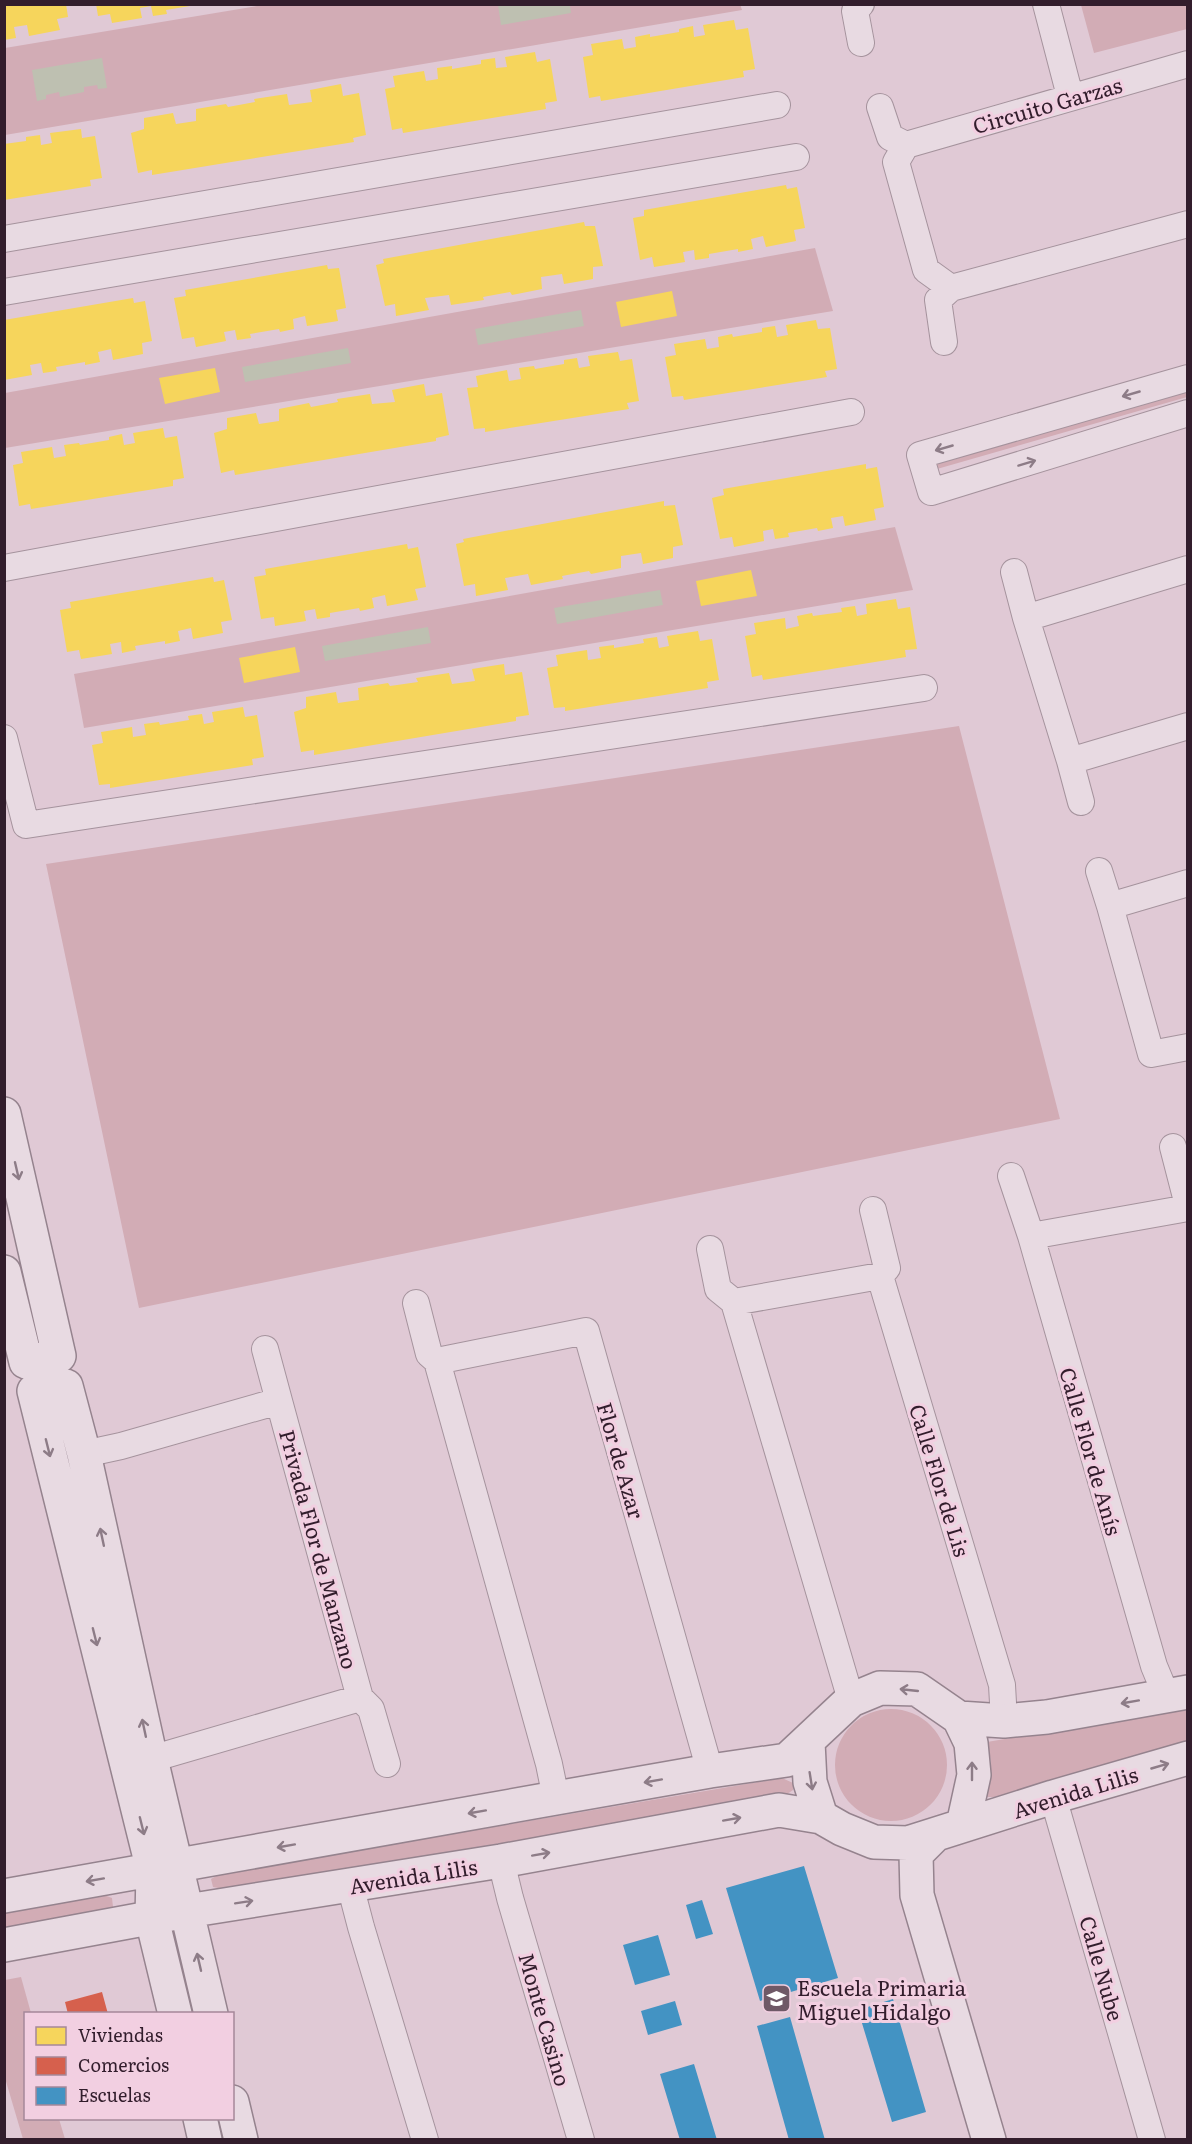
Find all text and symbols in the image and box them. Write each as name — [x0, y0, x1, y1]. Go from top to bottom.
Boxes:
street label: Circuito Garzas — [969, 68, 1125, 140]
one-way arrow — [1122, 389, 1141, 400]
one-way arrow — [935, 443, 954, 454]
one-way arrow — [1017, 456, 1036, 467]
one-way arrow — [12, 1161, 24, 1180]
street label: Calle Flor de Anís — [1053, 1363, 1131, 1539]
street label: Flor de Azar — [591, 1398, 653, 1522]
street label: Calle Flor de Lis — [903, 1400, 979, 1560]
street label: Privada Flor de Manzano — [273, 1426, 367, 1672]
one-way arrow — [42, 1438, 54, 1457]
one-way arrow — [96, 1528, 108, 1547]
one-way arrow — [89, 1627, 101, 1646]
one-way arrow — [900, 1684, 919, 1695]
one-way arrow — [1120, 1697, 1140, 1708]
one-way arrow — [138, 1718, 149, 1738]
street label: Avenida Lilis — [1009, 1757, 1141, 1825]
one-way arrow — [1150, 1760, 1169, 1771]
one-way arrow — [966, 1761, 978, 1781]
one-way arrow — [805, 1770, 816, 1790]
one-way arrow — [643, 1776, 663, 1787]
one-way arrow — [468, 1807, 488, 1818]
one-way arrow — [722, 1813, 742, 1824]
one-way arrow — [136, 1816, 148, 1835]
one-way arrow — [276, 1841, 296, 1852]
one-way arrow — [530, 1848, 550, 1859]
street label: Avenida Lilis — [347, 1850, 479, 1900]
one-way arrow — [86, 1875, 106, 1886]
one-way arrow — [234, 1896, 254, 1907]
street label: Calle Nube — [1073, 1912, 1133, 2024]
street label: Monte Casino — [512, 1949, 580, 2089]
one-way arrow — [192, 1953, 204, 1972]
place label: Escuela Primaria Miguel Hidalgo — [797, 1971, 967, 2026]
school or university icon: Escuela Primaria Miguel Hidalgo — [760, 1982, 792, 2014]
legend — [24, 2012, 234, 2120]
text: Viviendas — [78, 2021, 163, 2048]
text: Comercios — [78, 2051, 169, 2078]
text: Escuelas — [78, 2081, 151, 2108]

